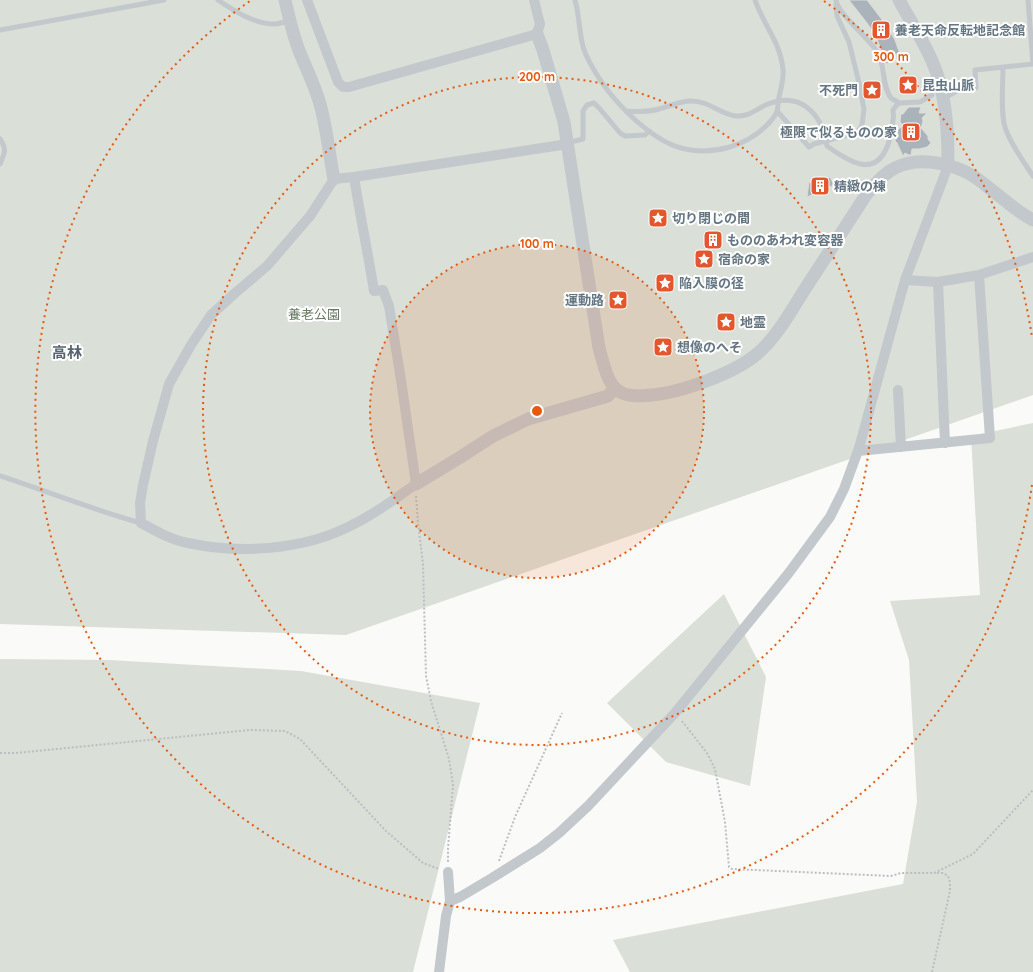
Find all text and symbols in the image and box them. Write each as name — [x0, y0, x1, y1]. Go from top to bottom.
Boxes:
building icon: 養老天命反転地記念館 — [870, 19, 892, 41]
place label: 養老天命反転地記念館 — [895, 22, 1025, 38]
text: 300 m — [873, 49, 909, 64]
text: 200 m — [519, 69, 555, 84]
place icon: 昆虫山脈 — [897, 74, 919, 96]
place label: 昆虫山脈 — [922, 77, 974, 93]
place icon: 不死門 — [861, 79, 883, 101]
place label: 不死門 — [819, 82, 858, 98]
building icon: 極限で似るものの家 — [900, 121, 922, 143]
place label: 極限で似るものの家 — [780, 124, 897, 140]
building icon: 精緻の棟 — [809, 175, 831, 197]
place label: 精緻の棟 — [834, 178, 886, 194]
place icon: 切り閉じの間 — [647, 207, 669, 229]
place label: 切り閉じの間 — [672, 210, 750, 226]
building icon: もののあわれ変容器 — [702, 229, 724, 251]
place label: もののあわれ変容器 — [727, 232, 844, 248]
text: 100 m — [520, 236, 554, 251]
place icon: 宿命の家 — [693, 248, 715, 270]
place label: 宿命の家 — [718, 251, 770, 267]
place icon: 陥入膜の径 — [654, 272, 676, 294]
place label: 陥入膜の径 — [679, 275, 744, 291]
place icon: 運動路 — [607, 289, 629, 311]
place label: 運動路 — [565, 292, 604, 308]
park label: 養老公園 — [288, 306, 340, 322]
place icon: 地霊 — [715, 311, 737, 333]
place label: 地霊 — [740, 314, 766, 330]
place icon: 想像のへそ — [652, 336, 674, 358]
place label: 想像のへそ — [677, 339, 742, 355]
district label: 高林 — [52, 343, 82, 362]
centre of rings — [530, 404, 544, 418]

